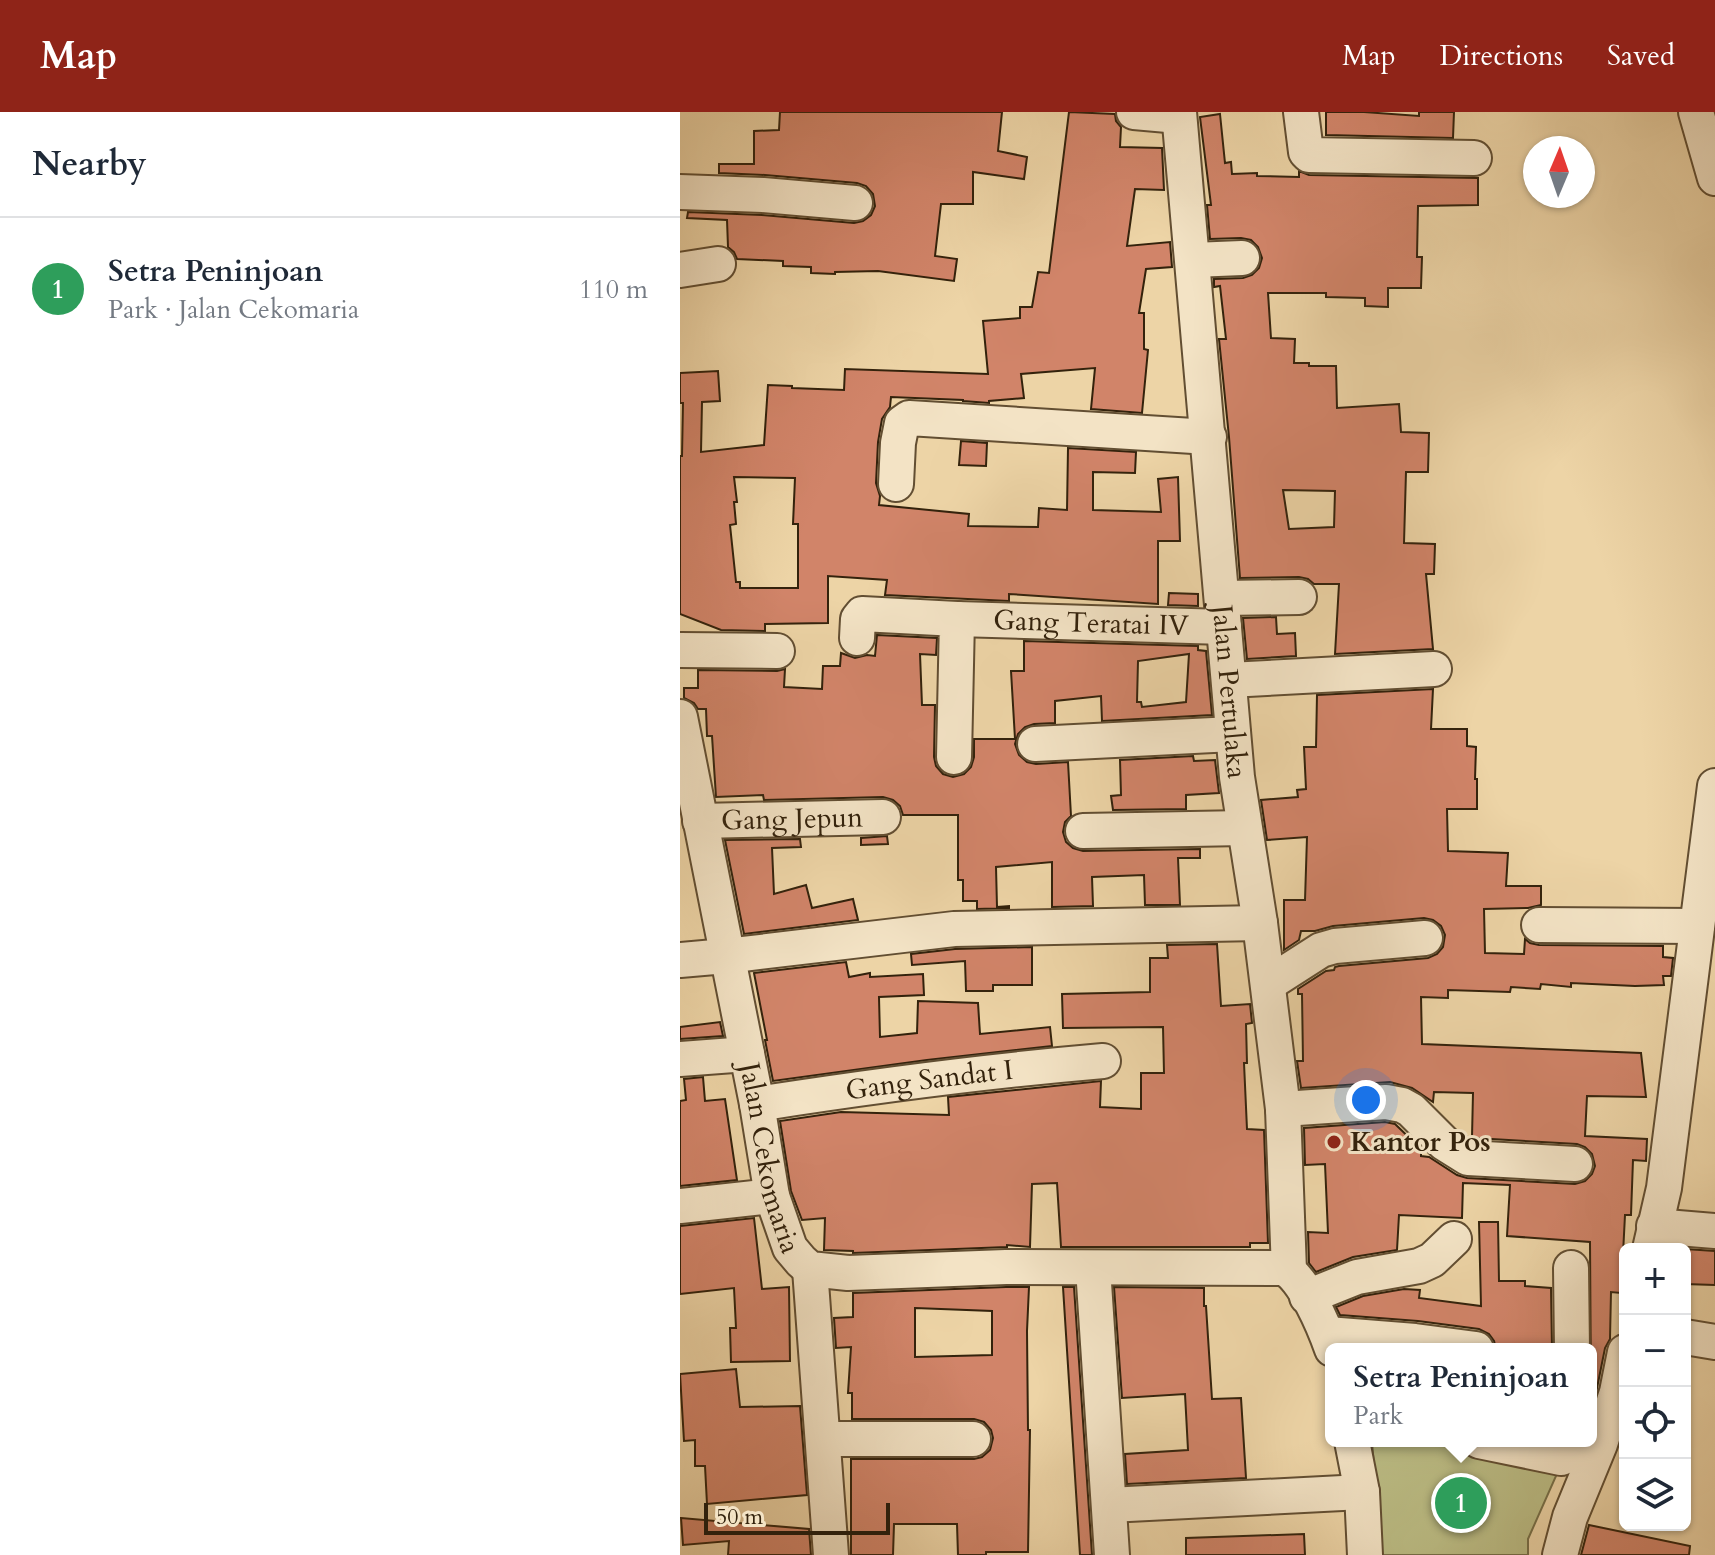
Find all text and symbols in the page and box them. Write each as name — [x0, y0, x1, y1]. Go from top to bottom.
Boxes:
text: Map — [40, 30, 117, 82]
text: Map — [1342, 37, 1396, 75]
text: Directions — [1440, 37, 1563, 75]
text: Saved — [1607, 37, 1675, 75]
north arrow — [1523, 136, 1595, 208]
text: Nearby — [32, 141, 147, 187]
text: Setra Peninjoan — [108, 251, 323, 292]
text: 1 — [51, 272, 65, 307]
text: 110 m — [579, 272, 648, 307]
text: Park · Jalan Cekomaria — [108, 292, 359, 327]
street label: Jalan Pertulaka — [1203, 599, 1256, 780]
street label: Gang Teratai IV — [993, 601, 1190, 645]
street label: Gang Jepun — [721, 798, 863, 840]
street label: Gang Sandat I — [843, 1051, 1015, 1110]
street label: Jalan Cekomaria — [729, 1055, 809, 1258]
your location — [1346, 1080, 1386, 1120]
place label: Kantor Pos — [1350, 1123, 1491, 1161]
marker: Kantor Pos — [1325, 1133, 1343, 1151]
map controls — [1619, 1243, 1691, 1531]
button: + — [1619, 1243, 1691, 1315]
button: − — [1619, 1315, 1691, 1387]
popup — [1325, 1343, 1597, 1447]
text: Setra Peninjoan — [1353, 1357, 1569, 1398]
button: locate — [1619, 1387, 1691, 1459]
text: Park — [1353, 1398, 1403, 1433]
button: layers — [1619, 1459, 1691, 1531]
pin: 1 — [1435, 1473, 1487, 1533]
scale bar — [704, 1499, 890, 1535]
text: 50 m — [716, 1502, 763, 1532]

